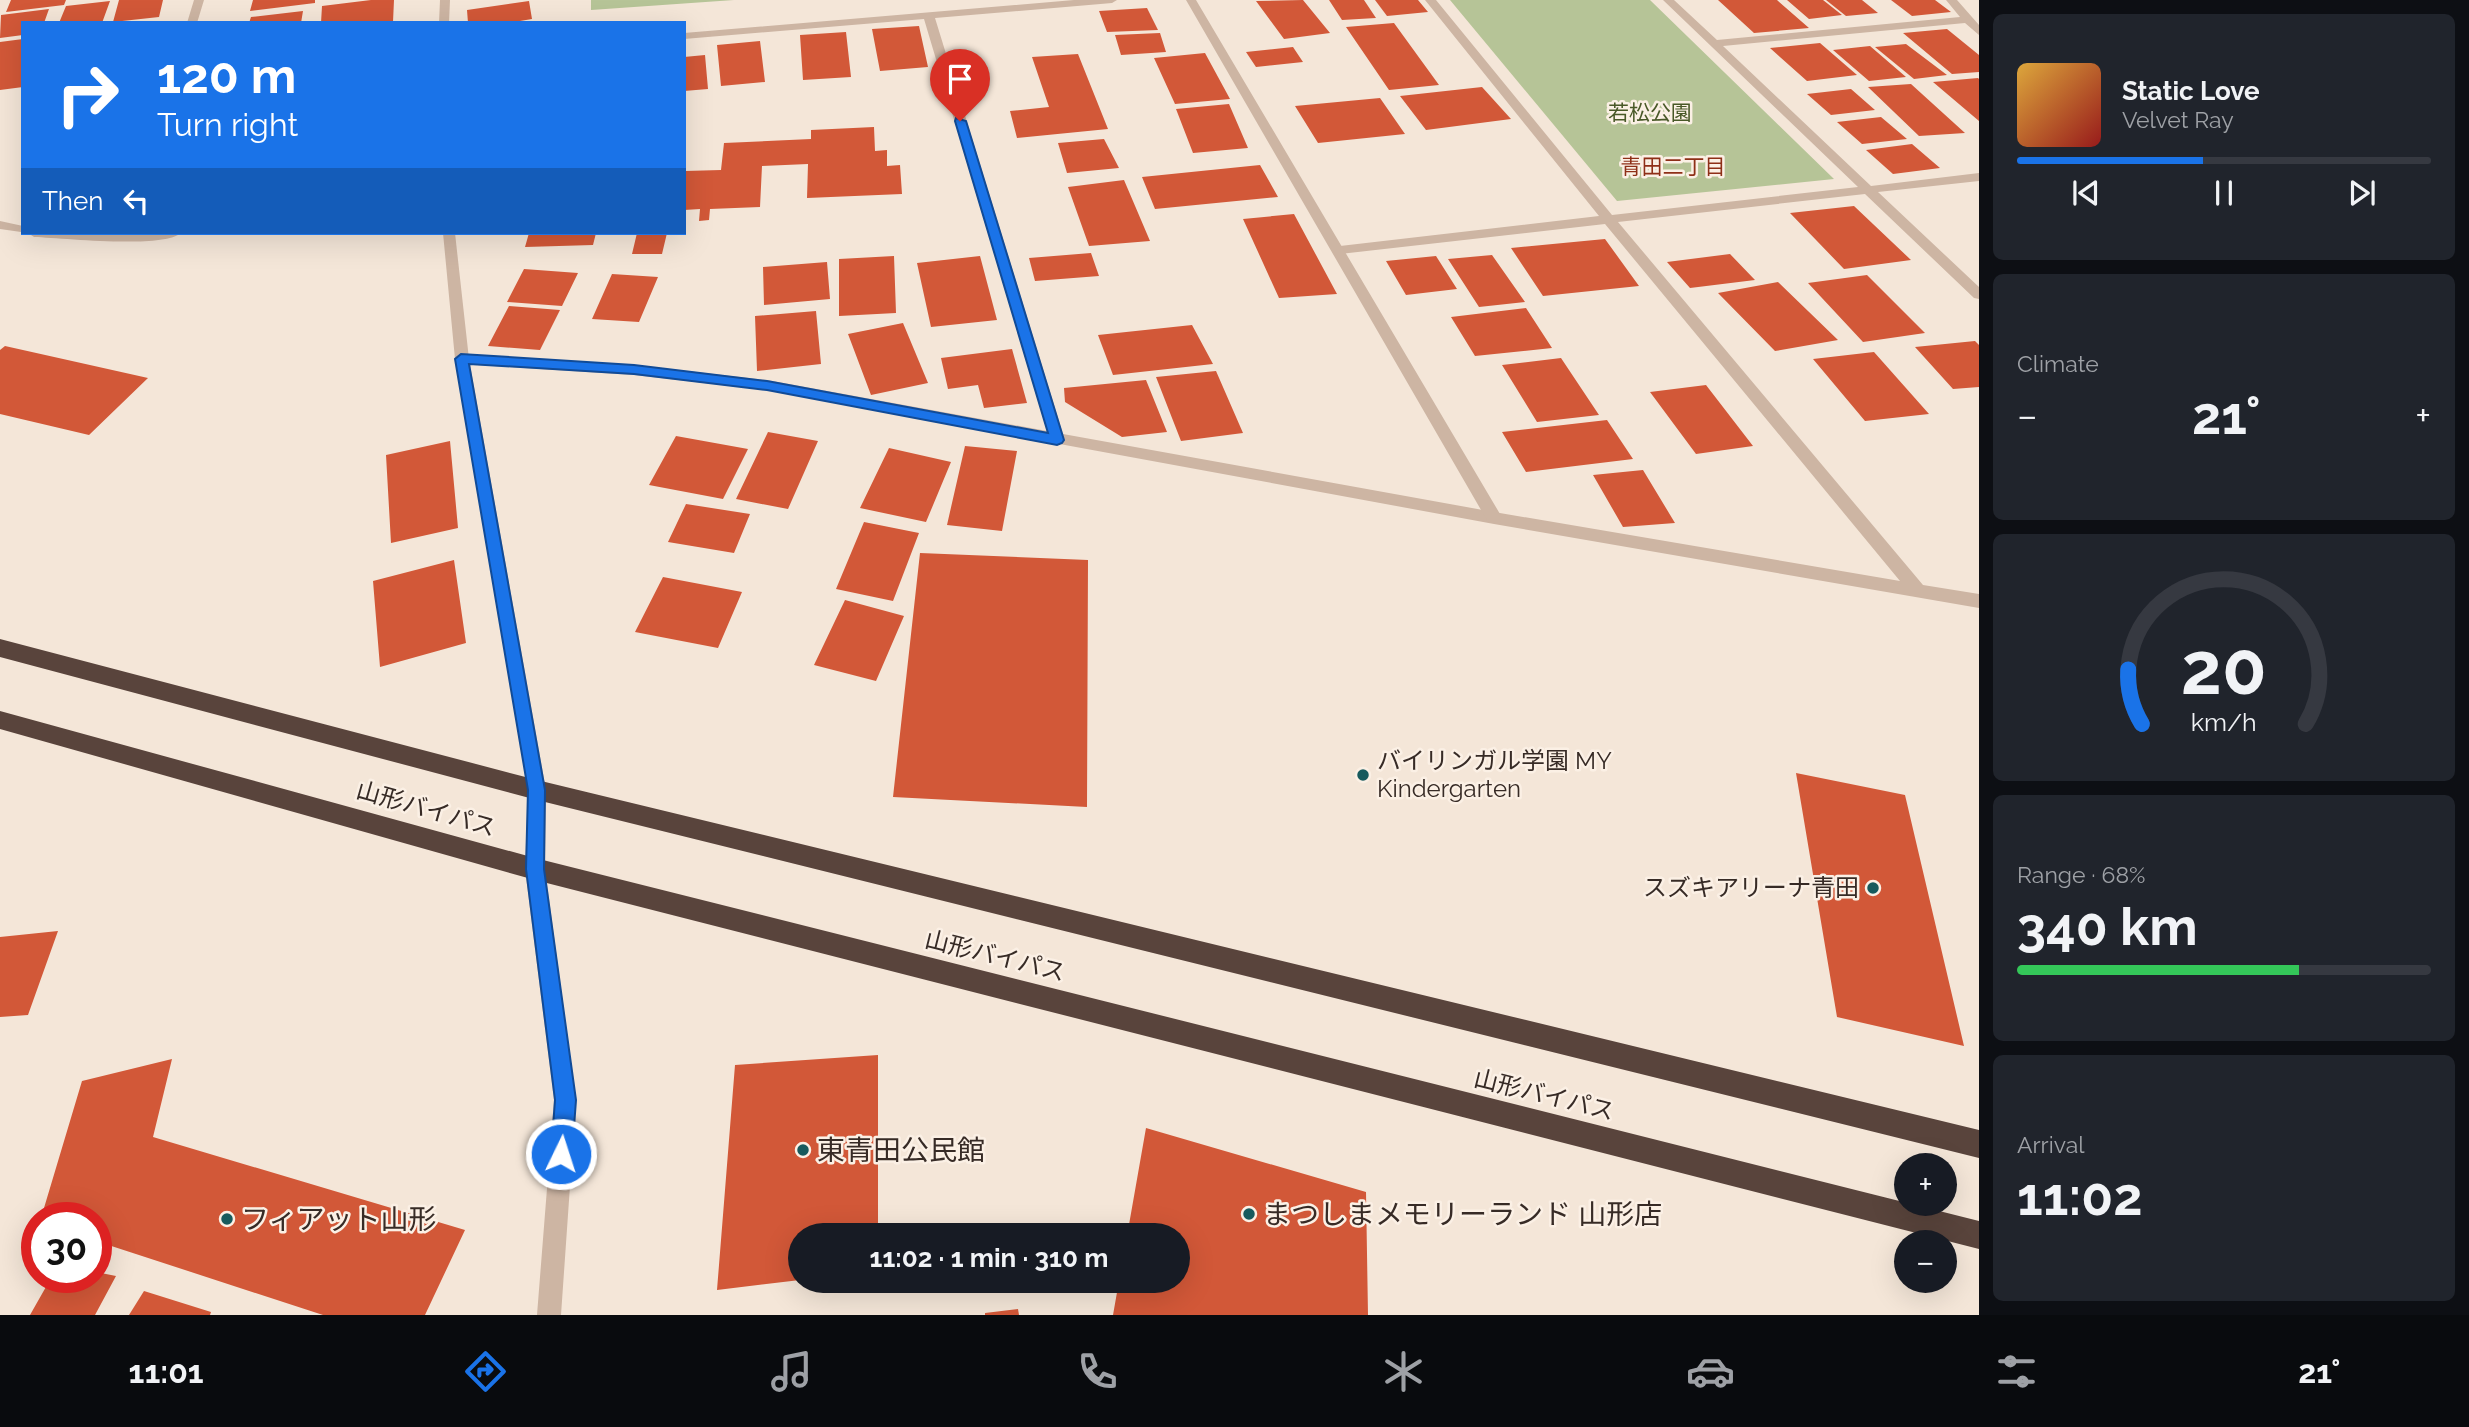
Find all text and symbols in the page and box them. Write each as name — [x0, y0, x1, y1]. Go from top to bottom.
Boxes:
text: 120 m — [157, 47, 296, 104]
icon: right — [42, 49, 133, 140]
pin — [930, 49, 990, 121]
icon: arrive — [941, 60, 979, 98]
text: Static Love — [2122, 76, 2260, 106]
park label: 若松公園 — [1608, 100, 1692, 125]
text: Turn right — [157, 106, 298, 143]
text: Velvet Ray — [2122, 106, 2234, 133]
district label: 青田二丁目 — [1621, 154, 1726, 179]
icon: previous — [2067, 174, 2105, 212]
icon: pause — [2205, 174, 2243, 212]
icon: next — [2343, 174, 2381, 212]
icon: left — [117, 182, 155, 220]
text: Then — [42, 186, 103, 216]
text: Climate — [2017, 350, 2099, 377]
text: 21° — [2192, 385, 2261, 446]
text: − — [2017, 393, 2037, 438]
text: + — [2415, 393, 2431, 438]
text: 20 — [2181, 626, 2267, 711]
text: km/h — [2191, 706, 2257, 736]
place label: バイリンガル学園 MY Kindergarten — [1377, 746, 1612, 803]
marker: バイリンガル学園 MY Kindergarten — [1355, 767, 1371, 783]
street label: 山形バイパス — [353, 775, 499, 842]
text: Range · 68% — [2017, 861, 2146, 888]
place label: スズキアリーナ青田 — [1643, 873, 1859, 902]
marker: スズキアリーナ青田 — [1865, 880, 1881, 896]
text: 340 km — [2017, 896, 2198, 957]
street label: 山形バイパス — [922, 924, 1068, 987]
street label: 山形バイパス — [1471, 1063, 1617, 1126]
position arrow — [524, 1117, 598, 1191]
text: Arrival — [2017, 1131, 2084, 1158]
place label: 東青田公民館 — [817, 1134, 985, 1167]
marker: 東青田公民館 — [795, 1142, 811, 1158]
map controls — [1894, 1153, 1957, 1293]
button: + — [1894, 1153, 1957, 1216]
text: 11:02 — [2017, 1166, 2142, 1227]
place label: まつしまメモリーランド 山形店 — [1263, 1198, 1662, 1231]
speed limit sign: 30 — [21, 1202, 112, 1293]
place label: フィアット山形 — [241, 1203, 436, 1236]
marker: まつしまメモリーランド 山形店 — [1241, 1206, 1257, 1222]
marker: フィアット山形 — [219, 1211, 235, 1227]
button: − — [1894, 1230, 1957, 1293]
text: 11:02 · 1 min · 310 m — [870, 1243, 1108, 1273]
icon: directions — [461, 1347, 510, 1396]
icon: music — [767, 1347, 816, 1396]
icon: phone — [1073, 1347, 1122, 1396]
icon: climate — [1379, 1347, 1428, 1396]
icon: car — [1686, 1347, 1735, 1396]
icon: filters — [1992, 1347, 2041, 1396]
text: 11:01 — [129, 1353, 204, 1390]
text: 21° — [2298, 1353, 2340, 1390]

